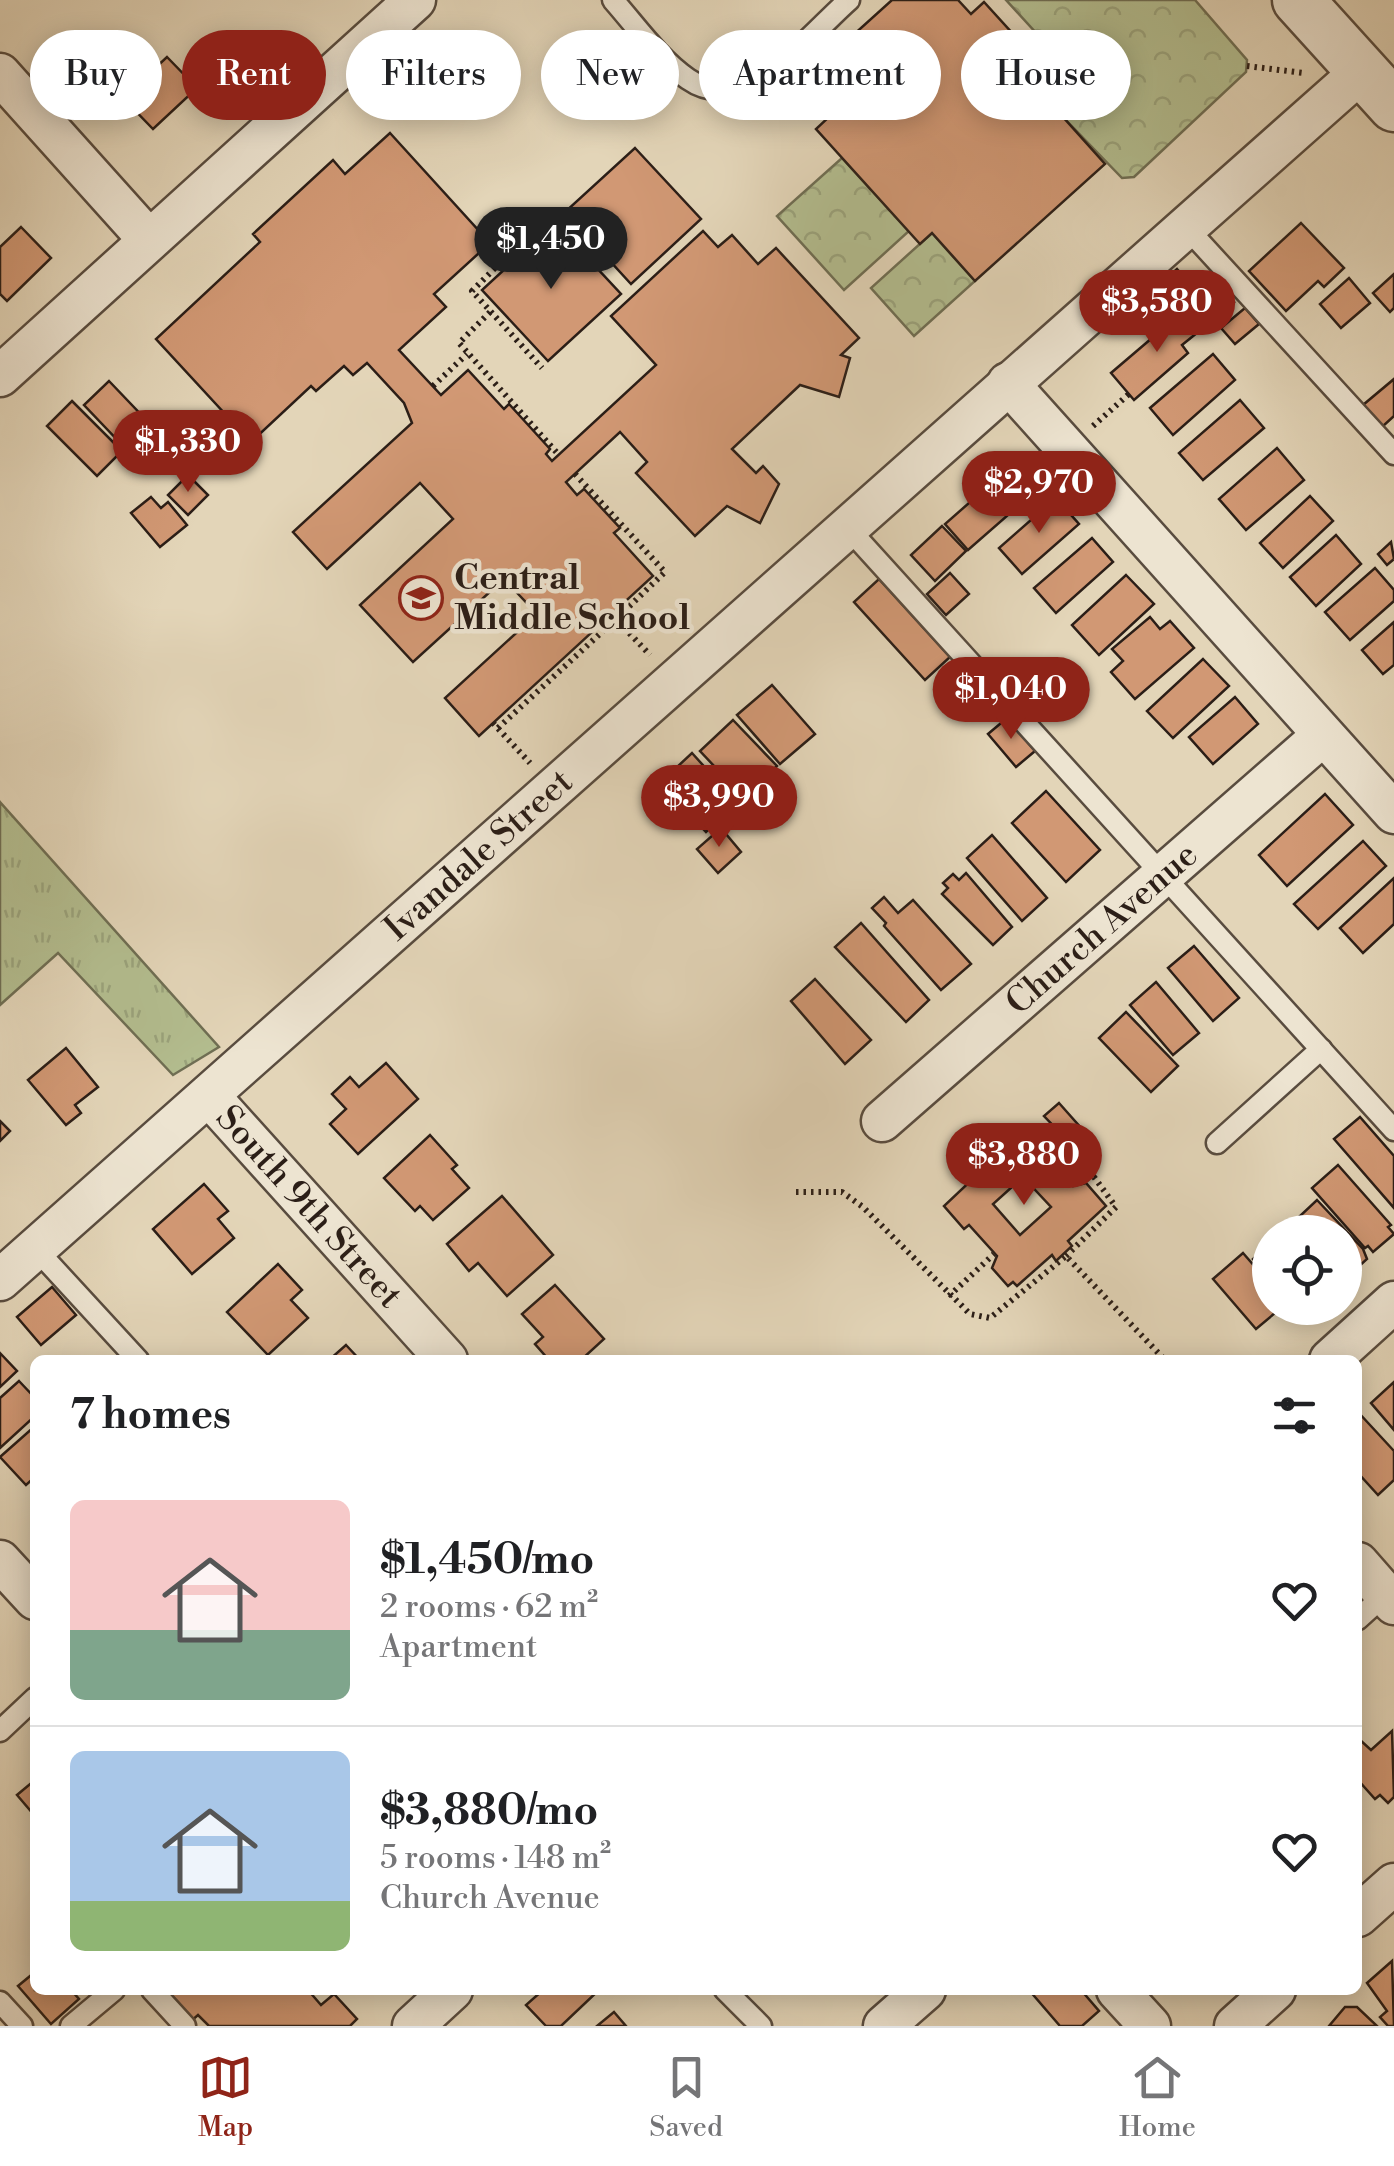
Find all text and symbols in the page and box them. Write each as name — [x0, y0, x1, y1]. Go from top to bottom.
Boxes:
chip: Buy — [30, 30, 162, 120]
chip: Rent — [182, 30, 326, 120]
chip: Filters — [346, 30, 521, 120]
chip: New — [541, 30, 679, 120]
chip: Apartment — [699, 30, 941, 120]
chip: House — [961, 30, 1131, 120]
pin: $1,450 — [470, 207, 632, 292]
text: $1,450 — [496, 219, 606, 259]
pin: $3,580 — [1076, 270, 1238, 355]
text: $3,580 — [1101, 282, 1213, 322]
pin: $1,330 — [107, 410, 269, 495]
text: $1,330 — [135, 422, 241, 462]
pin: $2,970 — [958, 451, 1120, 536]
text: $2,970 — [984, 463, 1094, 503]
place label: Central Middle School — [454, 557, 690, 640]
school or university icon: Central Middle School — [398, 575, 444, 621]
pin: $1,040 — [930, 657, 1092, 742]
text: $1,040 — [955, 669, 1067, 709]
street label: Ivandale Street — [376, 760, 582, 950]
pin: $3,990 — [638, 765, 800, 850]
text: $3,990 — [663, 777, 775, 817]
street label: Church Avenue — [997, 833, 1206, 1024]
street label: South 9th Street — [207, 1097, 411, 1317]
pin: $3,880 — [943, 1123, 1105, 1208]
text: $3,880 — [968, 1135, 1080, 1175]
map controls — [1252, 1215, 1362, 1325]
button: locate — [1252, 1215, 1362, 1325]
icon: filters — [1267, 1388, 1322, 1443]
text: 7 homes — [70, 1389, 231, 1442]
text: $1,450/mo — [380, 1534, 594, 1587]
icon: home — [150, 1540, 270, 1660]
icon: heart — [1267, 1573, 1322, 1628]
text: 2 rooms · 62 m² — [380, 1587, 598, 1627]
text: Apartment — [380, 1627, 537, 1667]
text: $3,880/mo — [380, 1785, 598, 1838]
icon: home — [150, 1791, 270, 1911]
icon: heart — [1267, 1824, 1322, 1879]
text: 5 rooms · 148 m² — [380, 1838, 611, 1878]
text: Church Avenue — [380, 1878, 600, 1918]
tab: Map — [198, 2050, 253, 2145]
tab: Saved — [649, 2050, 723, 2145]
tab: Home — [1119, 2050, 1196, 2145]

